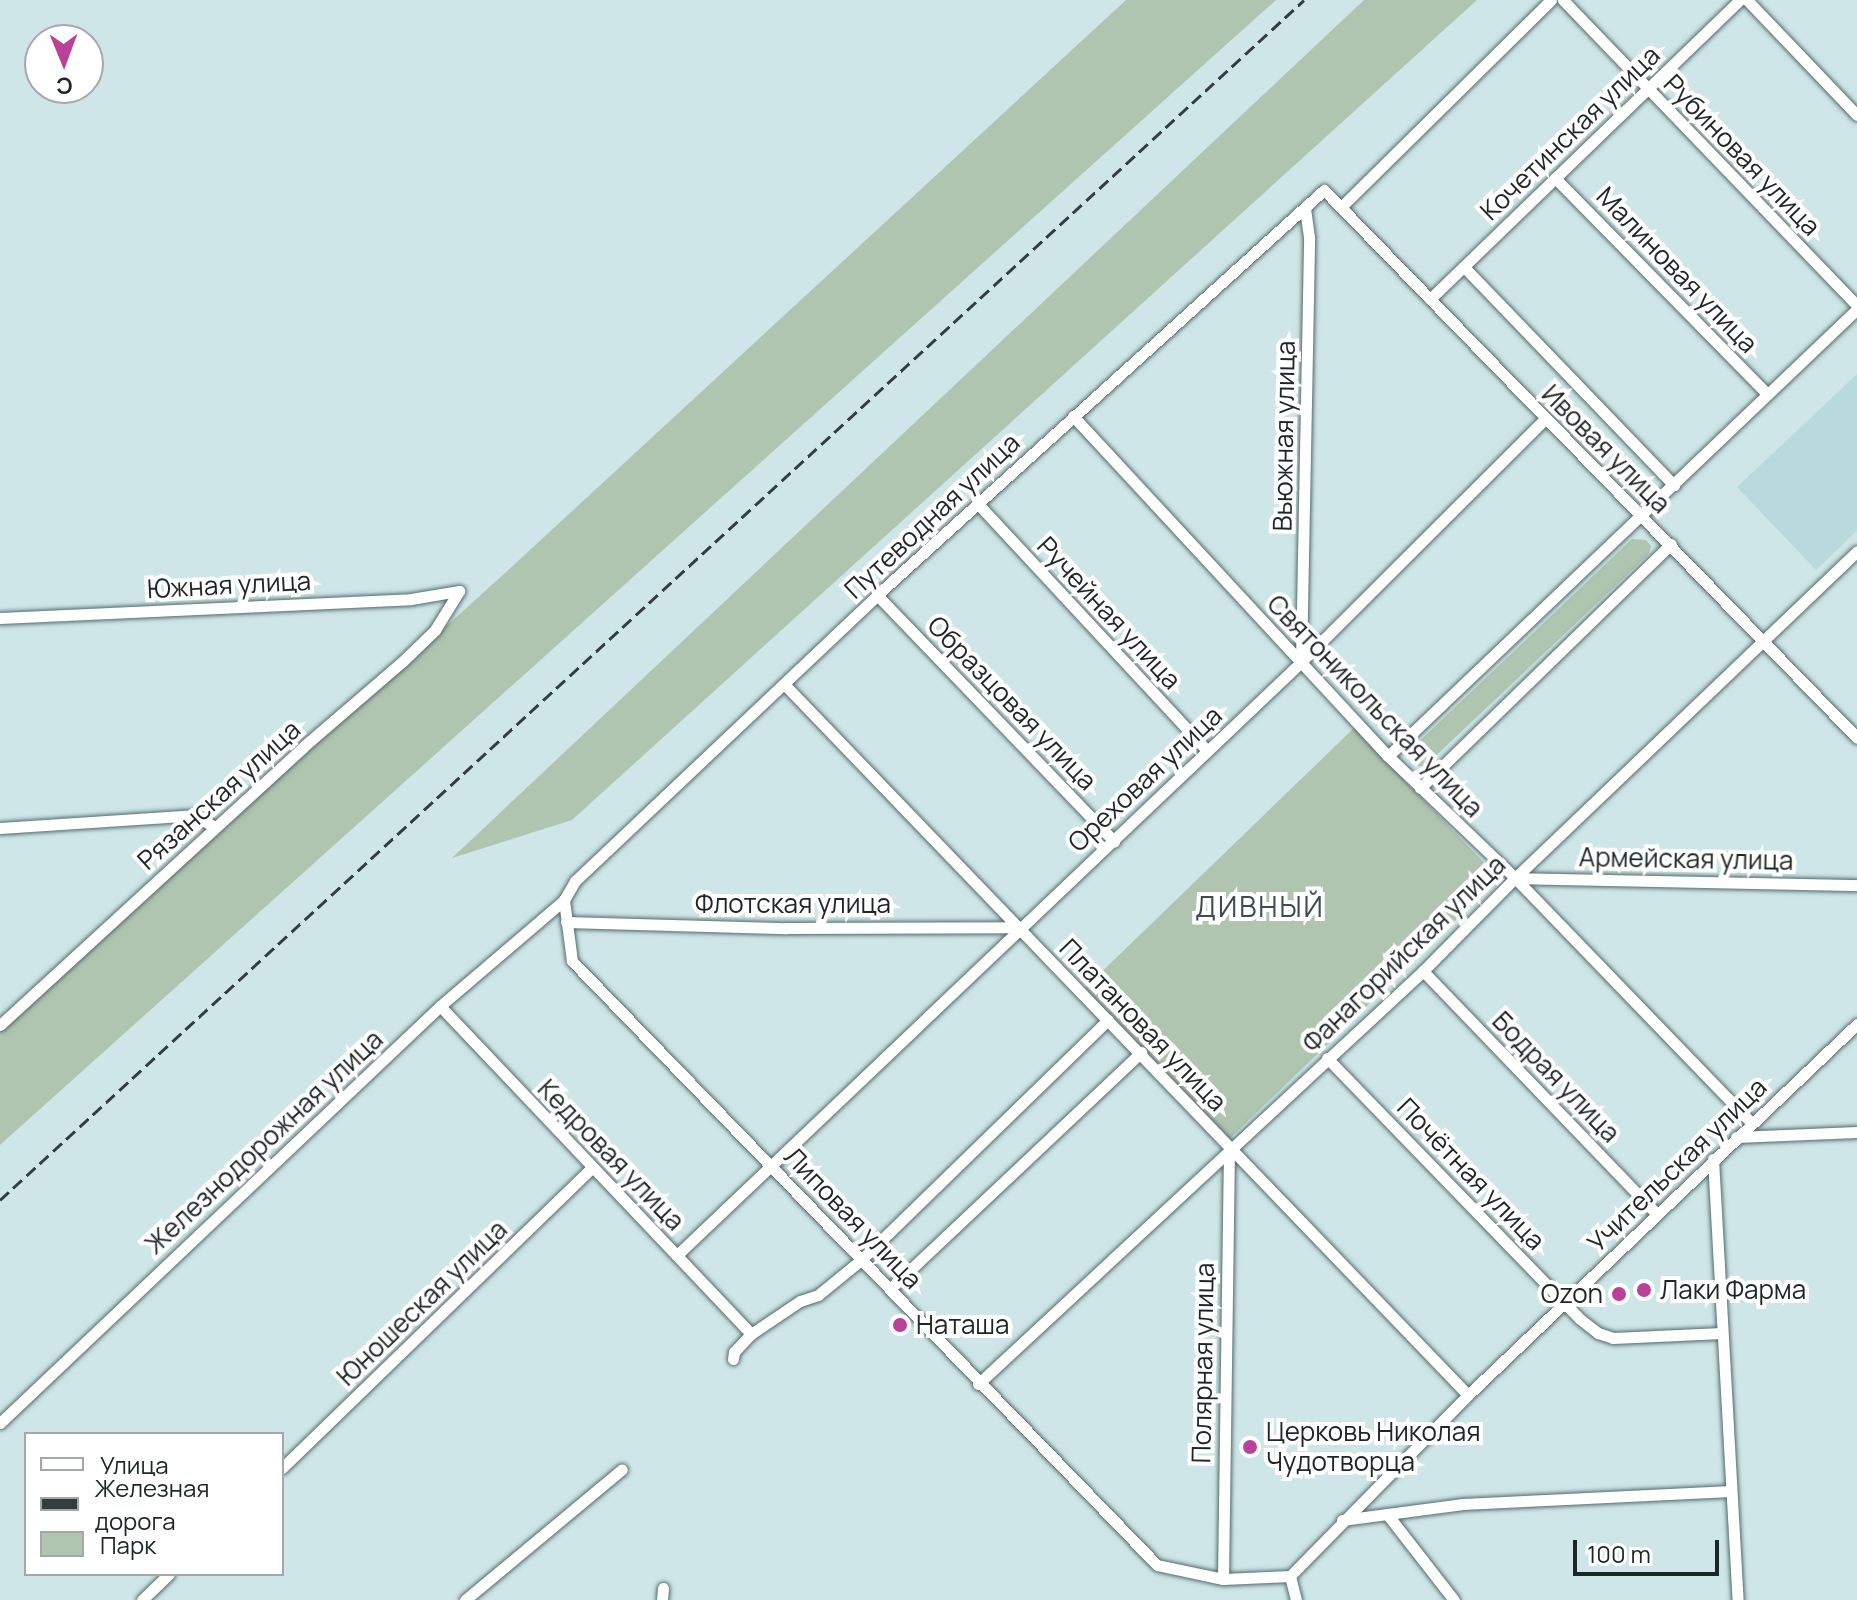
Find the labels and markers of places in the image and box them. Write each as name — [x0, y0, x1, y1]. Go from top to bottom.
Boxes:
place label: Лаки Фарма — [1660, 1274, 1806, 1306]
place label: Ozon — [1541, 1278, 1603, 1310]
marker: Лаки Фарма — [1635, 1281, 1653, 1299]
marker: Ozon — [1610, 1285, 1628, 1303]
place label: Наташа — [916, 1309, 1009, 1341]
marker: Наташа — [891, 1316, 909, 1334]
place label: Церковь Николая Чудотворца — [1266, 1416, 1481, 1478]
marker: Церковь Николая Чудотворца — [1241, 1438, 1259, 1456]

